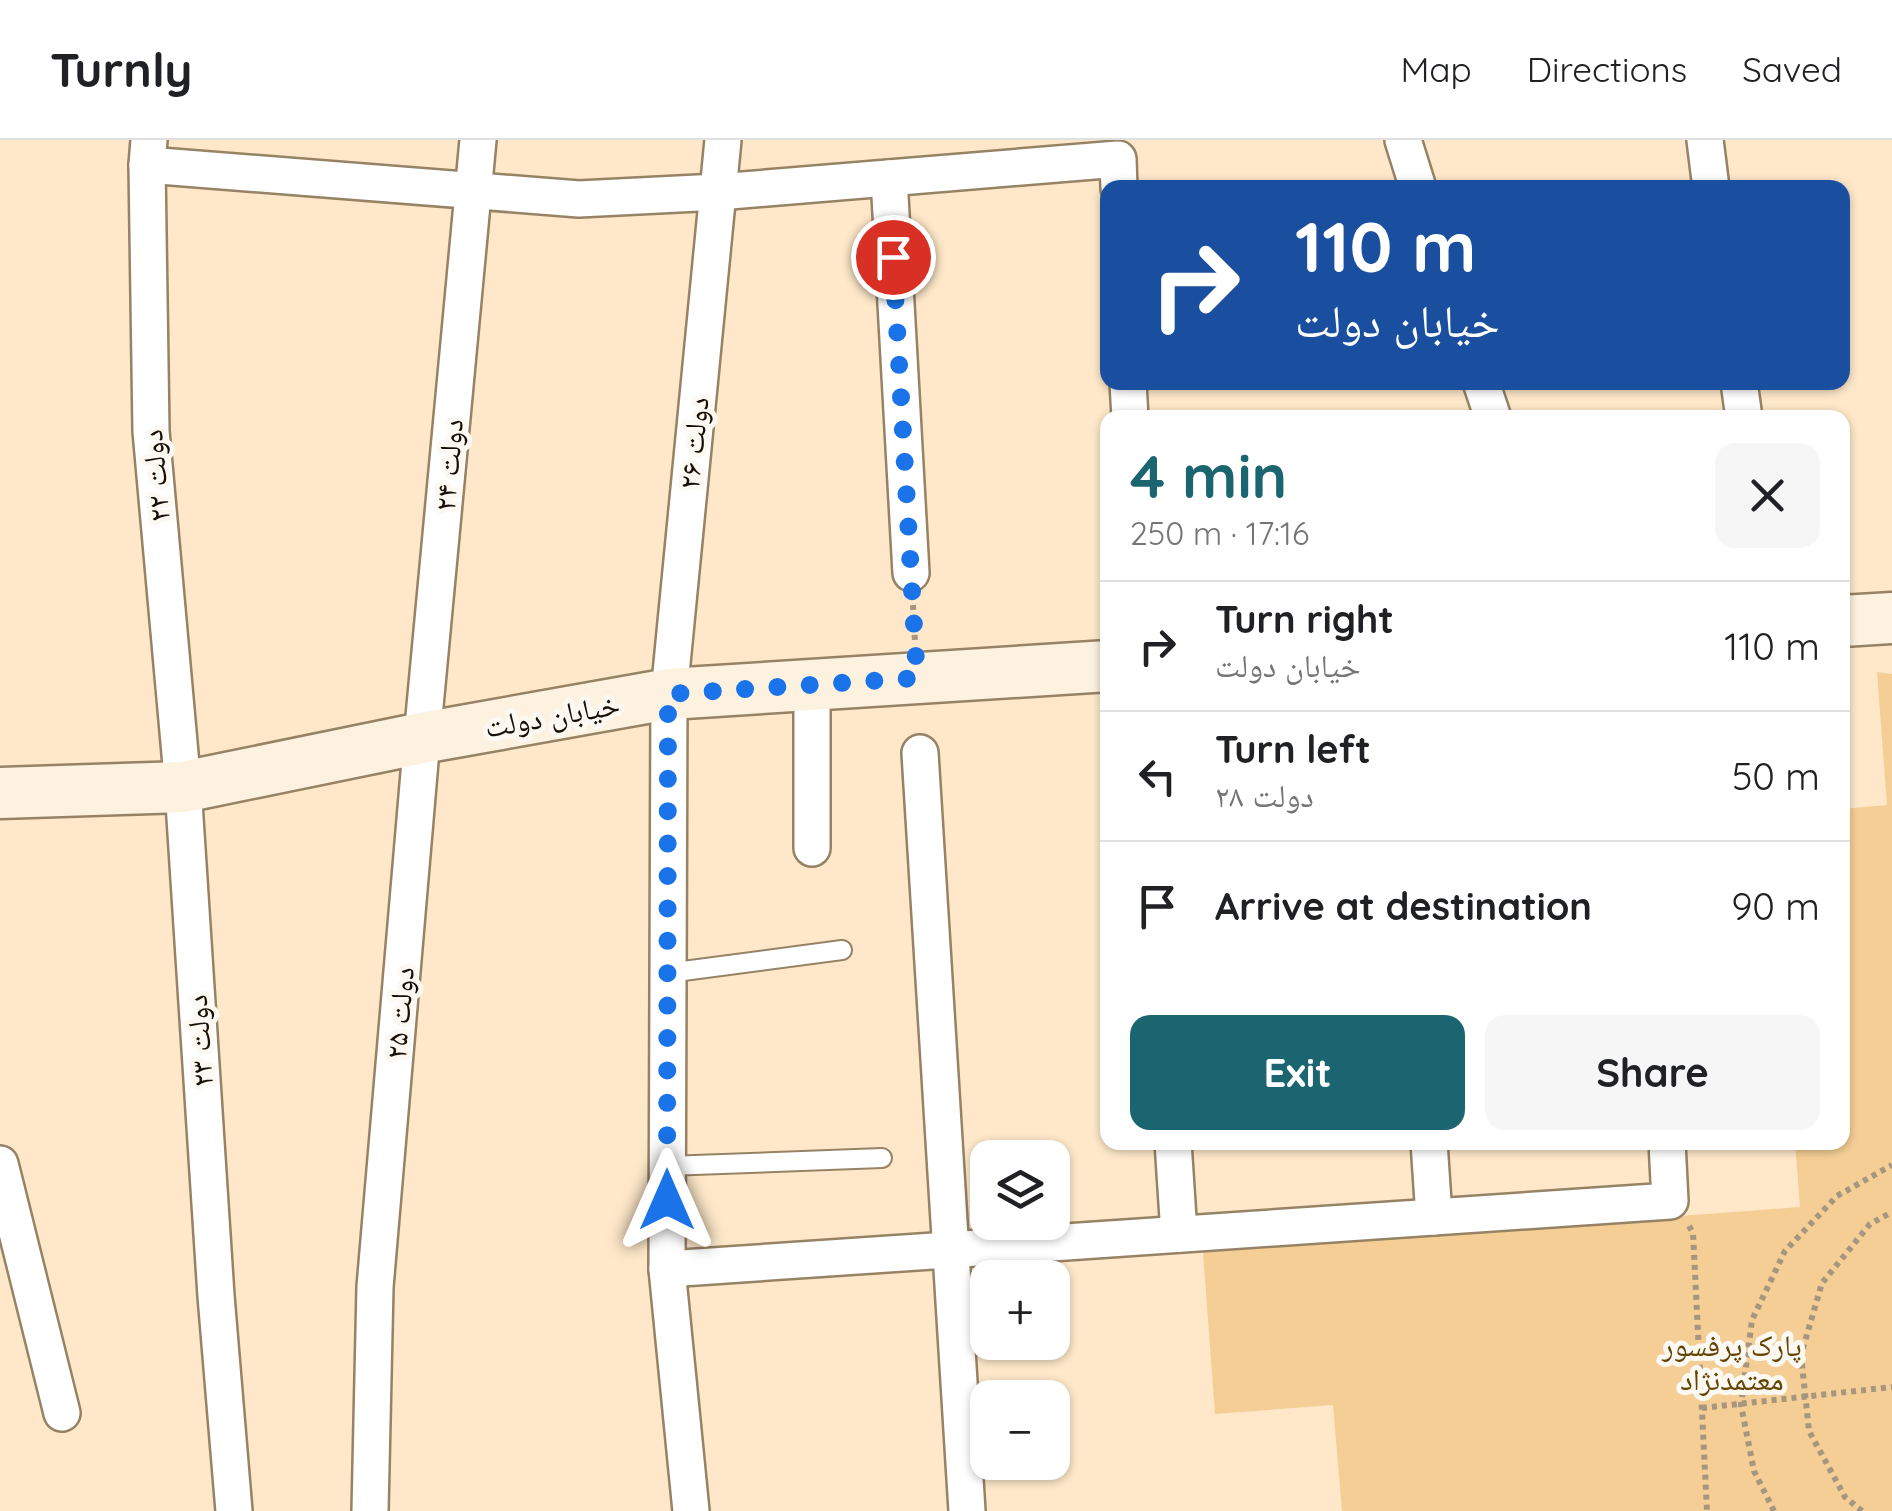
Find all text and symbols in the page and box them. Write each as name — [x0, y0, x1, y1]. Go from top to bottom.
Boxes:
text: Turnly — [50, 39, 192, 99]
text: Map — [1400, 47, 1472, 91]
text: Directions — [1527, 47, 1687, 91]
text: Saved — [1742, 47, 1842, 91]
text: 110 m — [1295, 202, 1477, 290]
pin — [851, 215, 936, 300]
icon: right — [1130, 220, 1260, 350]
icon: arrive — [866, 230, 921, 285]
text: خیابان دولت — [1295, 292, 1500, 348]
street label: دولت ۲۶ — [669, 395, 717, 491]
street label: دولت ۲۴ — [425, 417, 471, 513]
street label: دولت ۲۲ — [132, 428, 178, 524]
text: 4 min — [1130, 438, 1287, 513]
button: close — [1715, 443, 1820, 548]
text: 250 m · 17:16 — [1130, 513, 1309, 553]
text: Turn right — [1215, 595, 1394, 643]
icon: right — [1130, 619, 1185, 674]
text: 110 m — [1724, 622, 1820, 670]
text: خیابان دولت — [1215, 645, 1361, 685]
street label: خیابان دولت — [482, 684, 622, 746]
text: Turn left — [1215, 725, 1371, 773]
icon: left — [1130, 749, 1185, 804]
text: 50 m — [1732, 752, 1820, 800]
text: دولت ۲۸ — [1215, 775, 1314, 815]
icon: arrive — [1130, 879, 1185, 934]
text: Arrive at destination — [1215, 882, 1592, 930]
text: 90 m — [1731, 882, 1820, 930]
street label: دولت ۲۵ — [376, 965, 422, 1061]
street label: دولت ۲۳ — [177, 994, 221, 1088]
button: Exit — [1130, 1015, 1465, 1130]
button: Share — [1485, 1015, 1820, 1130]
map controls — [970, 1140, 1070, 1480]
button: layers — [970, 1140, 1070, 1240]
position arrow — [615, 1148, 719, 1252]
button: + — [970, 1260, 1070, 1360]
park label: پارک پرفسور معتمدنژاد — [1661, 1326, 1802, 1398]
button: − — [970, 1380, 1070, 1480]

